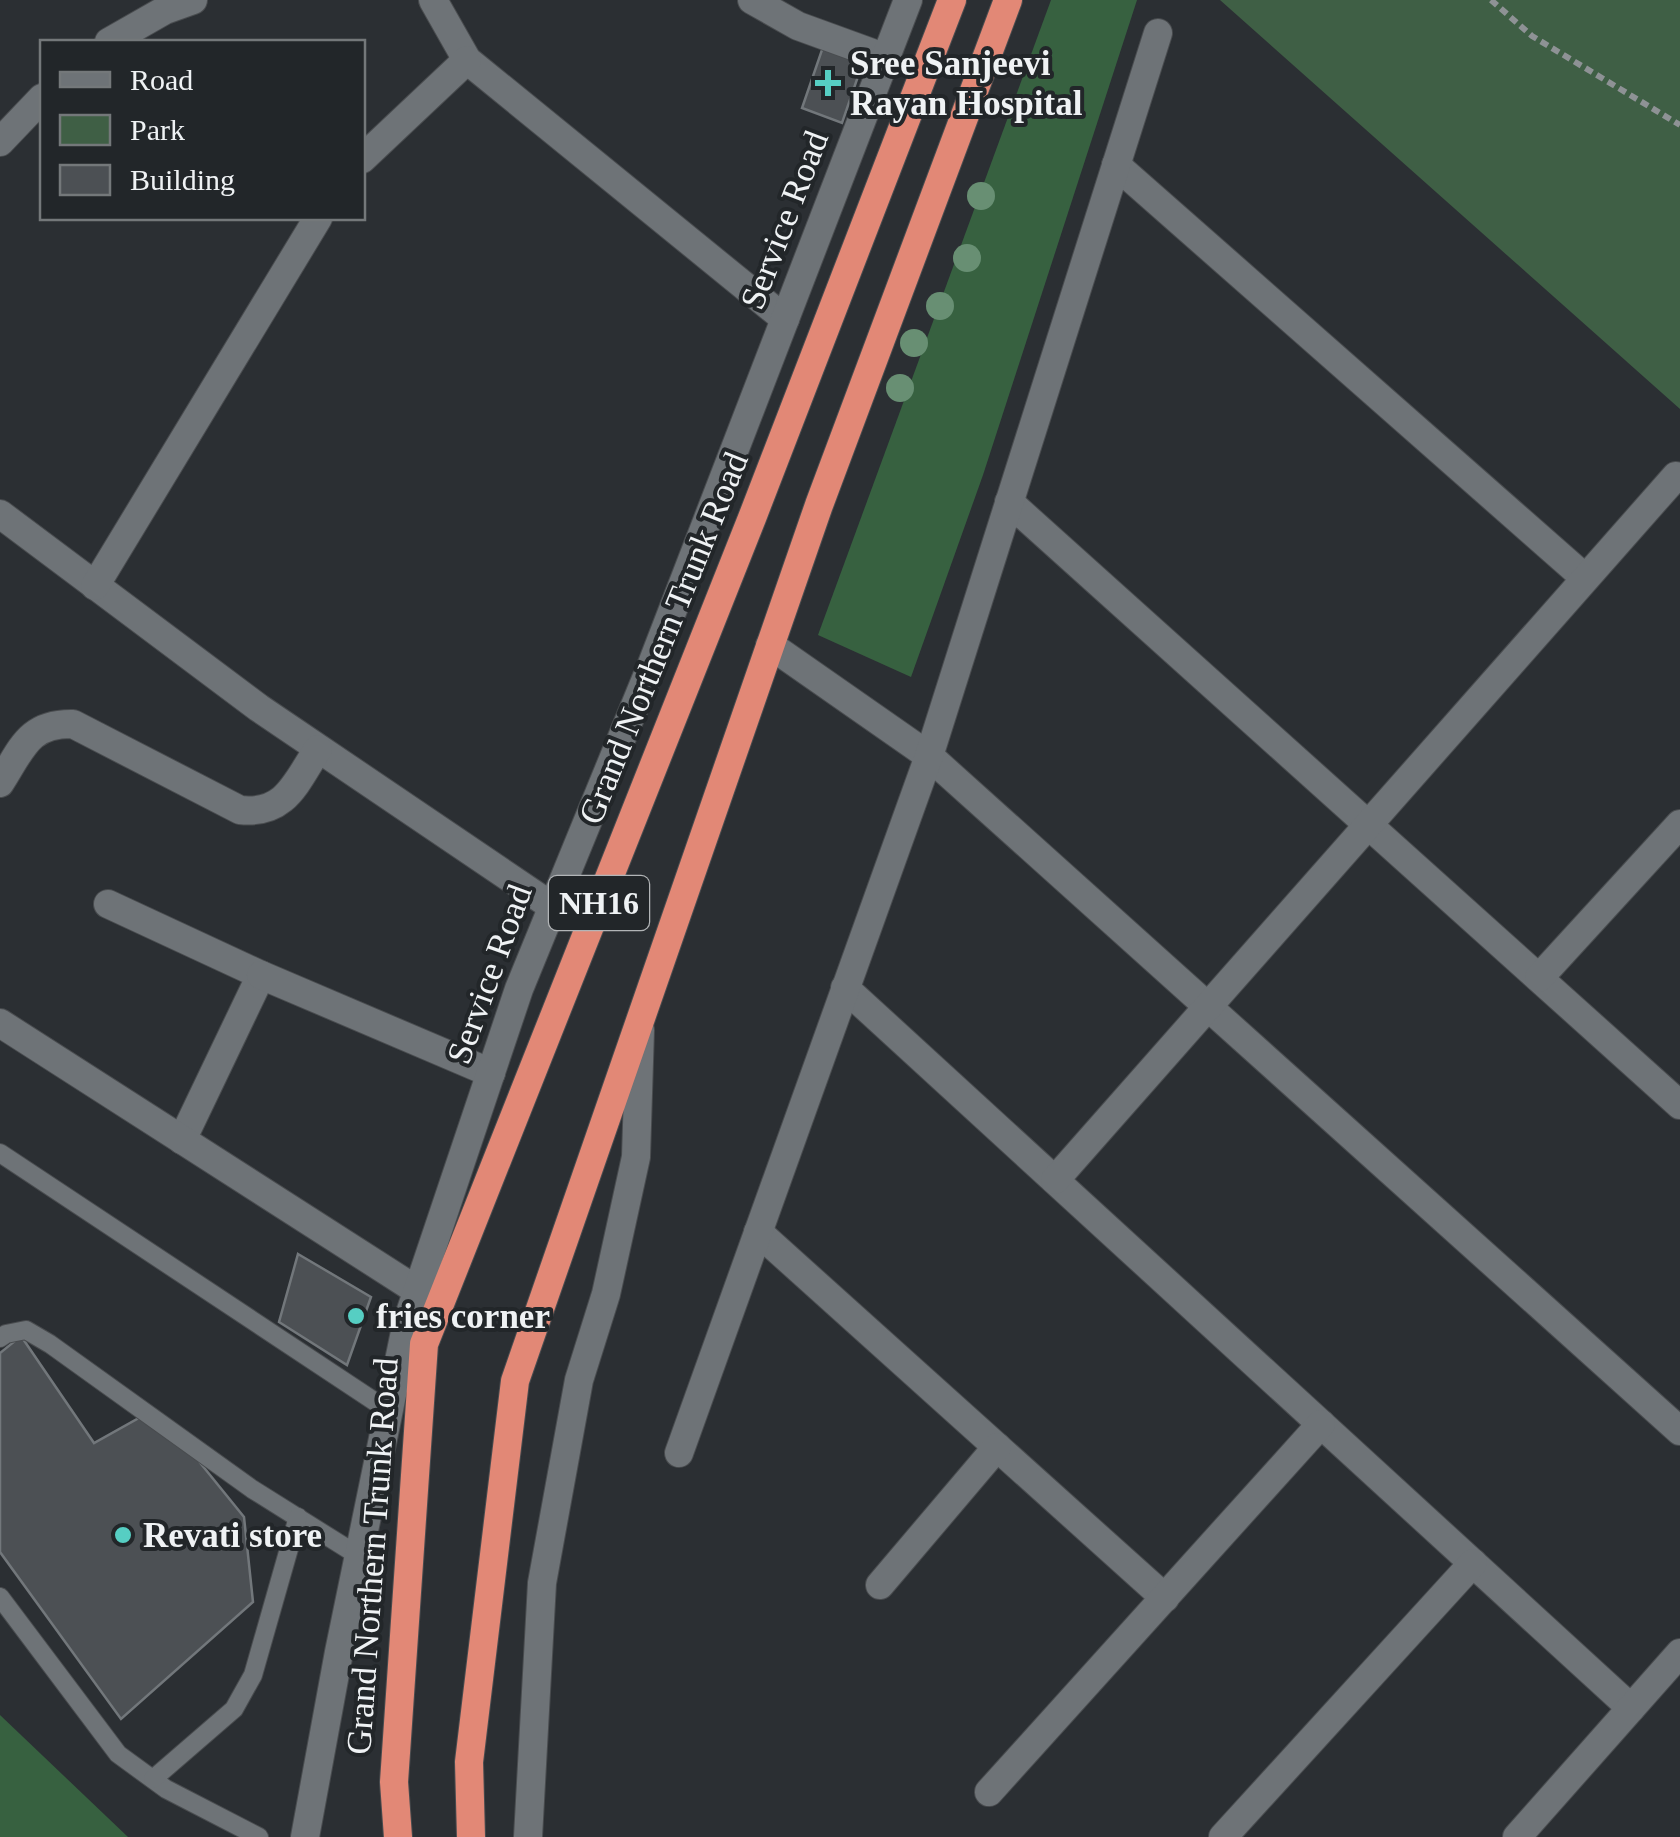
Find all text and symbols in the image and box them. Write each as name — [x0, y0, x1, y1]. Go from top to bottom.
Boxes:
legend — [40, 40, 365, 220]
place label: Sree Sanjeevi Rayan Hospital — [850, 44, 1083, 123]
text: Road — [130, 63, 193, 96]
marker: Sree Sanjeevi Rayan Hospital — [815, 70, 841, 96]
text: Park — [130, 113, 185, 146]
street label: Service Road — [733, 125, 836, 315]
text: Building — [130, 163, 235, 196]
street label: Grand Northern Trunk Road — [571, 446, 756, 830]
road number: NH16 — [549, 876, 649, 930]
street label: Service Road — [439, 879, 540, 1069]
place label: fries corner — [376, 1297, 550, 1336]
marker: fries corner — [345, 1305, 367, 1327]
street label: Grand Northern Trunk Road — [339, 1356, 406, 1756]
place label: Revati store — [143, 1516, 322, 1555]
marker: Revati store — [112, 1524, 134, 1546]

